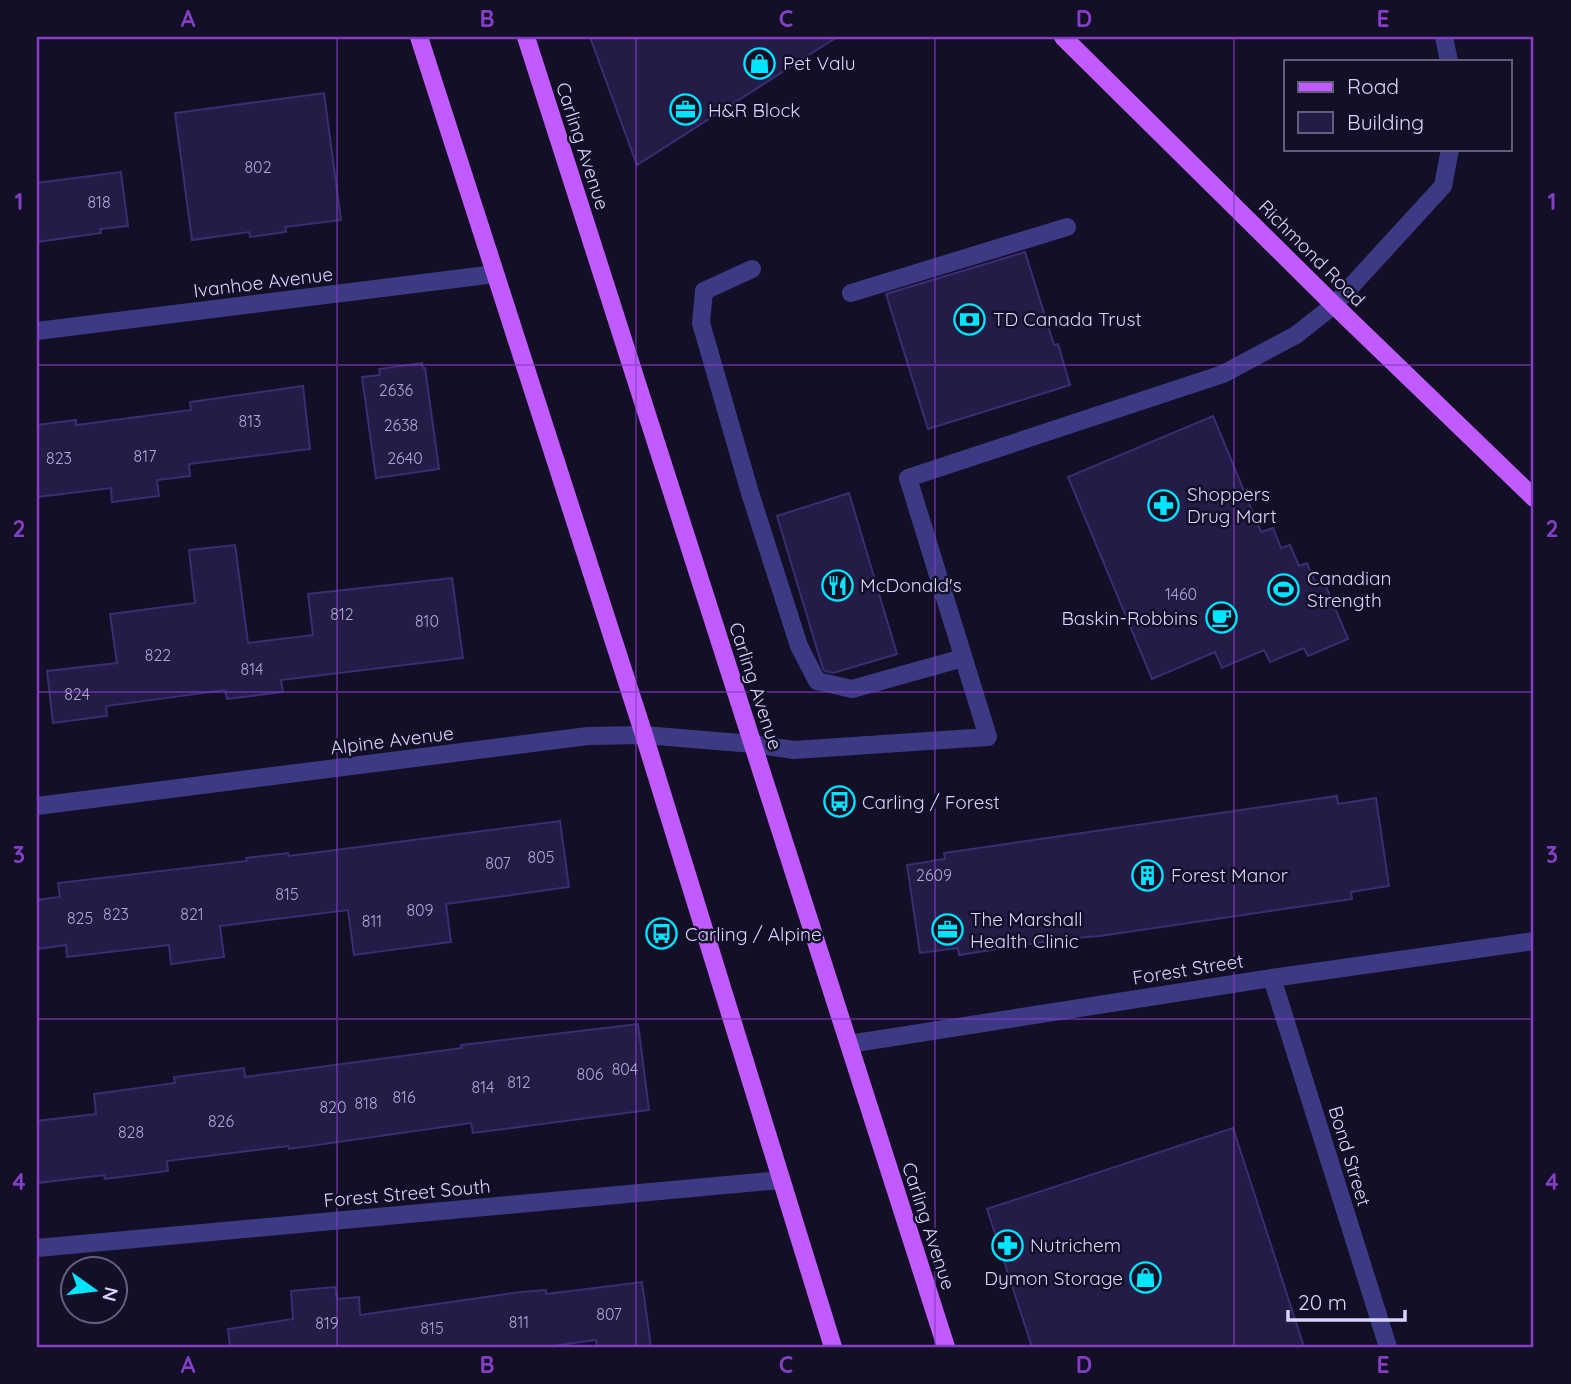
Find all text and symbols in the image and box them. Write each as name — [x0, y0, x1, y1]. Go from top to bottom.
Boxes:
text: A — [181, 4, 196, 33]
text: B — [479, 4, 495, 33]
text: C — [779, 4, 793, 33]
text: D — [1076, 4, 1092, 33]
text: E — [1376, 4, 1390, 33]
shop icon: Pet Valu — [743, 46, 777, 80]
place label: Pet Valu — [783, 51, 856, 75]
legend — [1284, 60, 1512, 150]
text: Road — [1347, 73, 1399, 99]
street label: Carling Avenue — [551, 79, 615, 213]
office icon: H&R Block — [668, 93, 702, 127]
place label: H&R Block — [708, 98, 800, 122]
text: Building — [1347, 109, 1424, 135]
house number: 802 — [244, 157, 272, 177]
text: 1 — [15, 187, 23, 216]
text: 1 — [1548, 187, 1556, 216]
house number: 818 — [87, 192, 111, 212]
street label: Richmond Road — [1254, 195, 1370, 311]
street label: Ivanhoe Avenue — [192, 262, 334, 302]
bank icon: TD Canada Trust — [953, 302, 987, 336]
place label: TD Canada Trust — [993, 307, 1142, 331]
house number: 2636 — [379, 380, 414, 400]
house number: 813 — [239, 411, 261, 431]
house number: 2638 — [384, 415, 418, 435]
house number: 817 — [134, 446, 156, 466]
house number: 823 — [46, 448, 72, 468]
house number: 2640 — [387, 448, 423, 468]
place label: Shoppers Drug Mart — [1187, 482, 1277, 528]
pharmacy icon: Shoppers Drug Mart — [1147, 488, 1181, 522]
text: 2 — [12, 514, 26, 543]
text: 2 — [1545, 514, 1559, 543]
place label: Canadian Strength — [1307, 566, 1392, 612]
restaurant icon: McDonald's — [820, 568, 854, 602]
sports icon: Canadian Strength — [1267, 572, 1301, 606]
place label: McDonald's — [860, 573, 962, 597]
house number: 1460 — [1165, 584, 1197, 604]
cafe icon: Baskin-Robbins — [1204, 601, 1238, 635]
house number: 812 — [330, 604, 354, 624]
place label: Baskin-Robbins — [1061, 606, 1198, 630]
house number: 810 — [415, 611, 439, 631]
street label: Carling Avenue — [724, 619, 788, 753]
house number: 822 — [145, 645, 171, 665]
house number: 814 — [241, 659, 263, 679]
house number: 824 — [64, 684, 90, 704]
street label: Alpine Avenue — [329, 721, 455, 759]
bus stop icon: Carling / Forest — [822, 785, 856, 819]
place label: Carling / Forest — [862, 790, 1000, 814]
text: 3 — [13, 840, 25, 869]
text: 3 — [1546, 840, 1558, 869]
house number: 805 — [528, 847, 554, 867]
house number: 807 — [485, 853, 511, 873]
building icon: Forest Manor — [1131, 858, 1165, 892]
place label: Forest Manor — [1171, 863, 1289, 887]
house number: 2609 — [916, 865, 952, 885]
house number: 815 — [275, 884, 299, 904]
house number: 809 — [406, 900, 434, 920]
house number: 823 — [103, 904, 129, 924]
house number: 821 — [180, 904, 204, 924]
place label: The Marshall Health Clinic — [970, 907, 1083, 953]
house number: 825 — [67, 908, 93, 928]
house number: 811 — [362, 911, 382, 931]
office icon: The Marshall Health Clinic — [930, 913, 964, 947]
bus stop icon: Carling / Alpine — [645, 917, 679, 951]
place label: Carling / Alpine — [685, 922, 822, 946]
street label: Forest Street — [1131, 948, 1245, 990]
house number: 804 — [612, 1059, 638, 1079]
house number: 806 — [577, 1064, 604, 1084]
house number: 812 — [507, 1072, 531, 1092]
house number: 814 — [472, 1077, 494, 1097]
house number: 816 — [392, 1087, 416, 1107]
house number: 818 — [354, 1093, 378, 1113]
house number: 820 — [319, 1097, 347, 1117]
street label: Bond Street — [1323, 1103, 1377, 1209]
house number: 826 — [208, 1111, 234, 1131]
house number: 828 — [118, 1122, 144, 1142]
street label: Carling Avenue — [897, 1159, 961, 1293]
text: 4 — [12, 1167, 26, 1196]
text: 4 — [1545, 1167, 1559, 1196]
street label: Forest Street South — [323, 1174, 491, 1212]
pharmacy icon: Nutrichem — [990, 1228, 1024, 1262]
place label: Nutrichem — [1030, 1233, 1121, 1257]
north arrow — [60, 1254, 130, 1324]
shop icon: Dymon Storage — [1129, 1261, 1163, 1295]
place label: Dymon Storage — [984, 1266, 1123, 1290]
scale bar — [1288, 1279, 1405, 1323]
text: N — [97, 1284, 124, 1304]
text: 20 m — [1298, 1289, 1347, 1315]
house number: 807 — [596, 1304, 622, 1324]
house number: 811 — [509, 1312, 529, 1332]
house number: 819 — [315, 1313, 339, 1333]
house number: 815 — [420, 1318, 444, 1338]
text: A — [181, 1350, 196, 1379]
text: B — [479, 1350, 495, 1379]
text: C — [779, 1350, 793, 1379]
text: D — [1076, 1350, 1092, 1379]
text: E — [1376, 1350, 1390, 1379]

